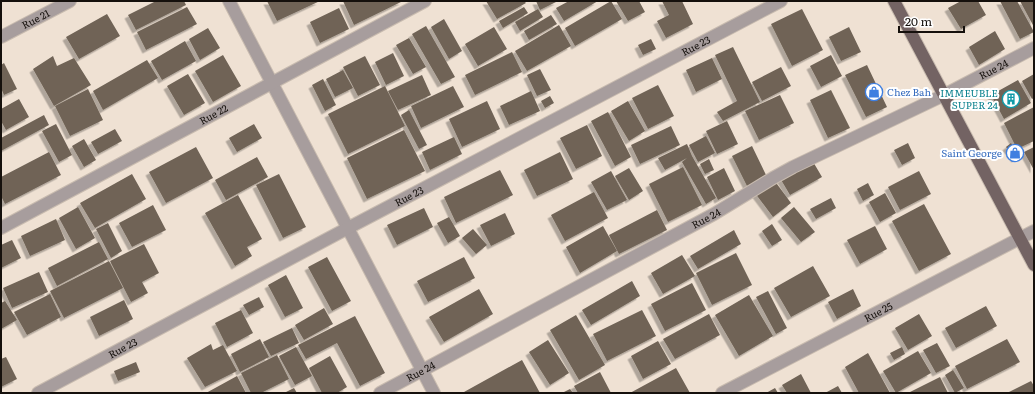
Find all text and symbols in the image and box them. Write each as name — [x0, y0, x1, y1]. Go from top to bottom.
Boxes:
street label: Rue 21 — [19, 5, 52, 32]
scale bar — [899, 8, 964, 34]
text: 20 m — [905, 12, 932, 30]
street label: Rue 23 — [679, 31, 713, 59]
street label: Rue 24 — [976, 55, 1011, 83]
shop icon: Chez Bah — [864, 82, 884, 102]
place label: Chez Bah — [887, 84, 931, 99]
place label: IMMEUBLE SUPER 24 — [940, 85, 998, 112]
building icon: IMMEUBLE SUPER 24 — [1001, 89, 1021, 109]
street label: Rue 22 — [196, 100, 230, 128]
shop icon: Saint George — [1005, 143, 1025, 163]
place label: Saint George — [941, 145, 1002, 160]
street label: Rue 23 — [392, 182, 426, 209]
street label: Rue 24 — [689, 204, 724, 232]
street label: Rue 25 — [861, 298, 895, 325]
street label: Rue 23 — [105, 334, 140, 361]
street label: Rue 24 — [403, 357, 438, 385]

